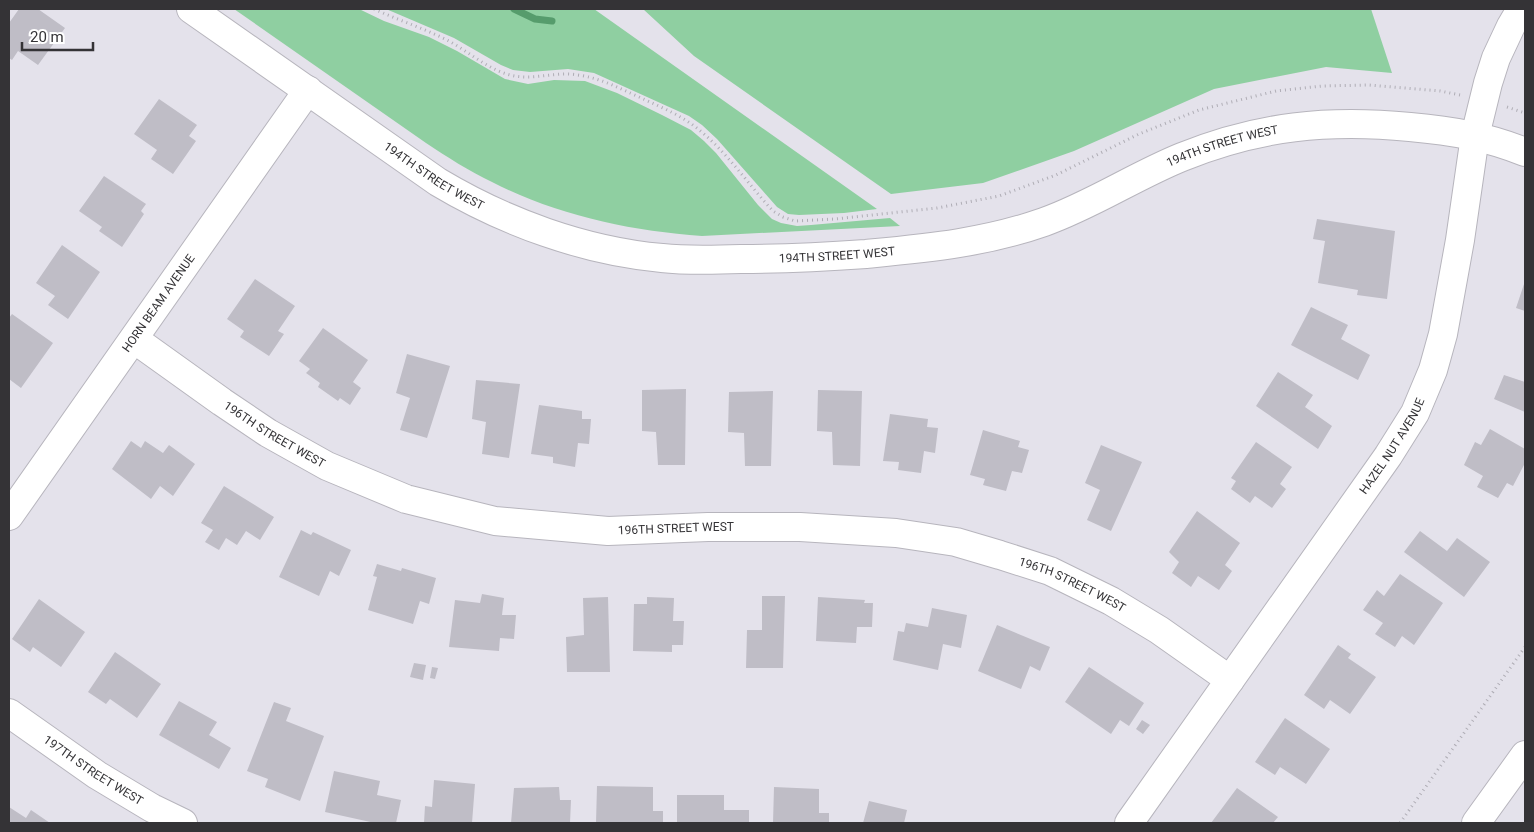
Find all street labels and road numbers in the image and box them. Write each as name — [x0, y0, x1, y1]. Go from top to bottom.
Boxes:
street label: 194TH STREET WEST — [1164, 123, 1279, 170]
street label: 194TH STREET WEST — [381, 139, 486, 213]
street label: 194TH STREET WEST — [779, 244, 896, 265]
street label: HORN BEAM AVENUE — [119, 251, 198, 355]
street label: HAZEL NUT AVENUE — [1356, 396, 1428, 497]
street label: 196TH STREET WEST — [221, 398, 328, 471]
street label: 196TH STREET WEST — [618, 520, 734, 538]
street label: 196TH STREET WEST — [1017, 554, 1128, 615]
street label: 197TH STREET WEST — [41, 733, 146, 808]

